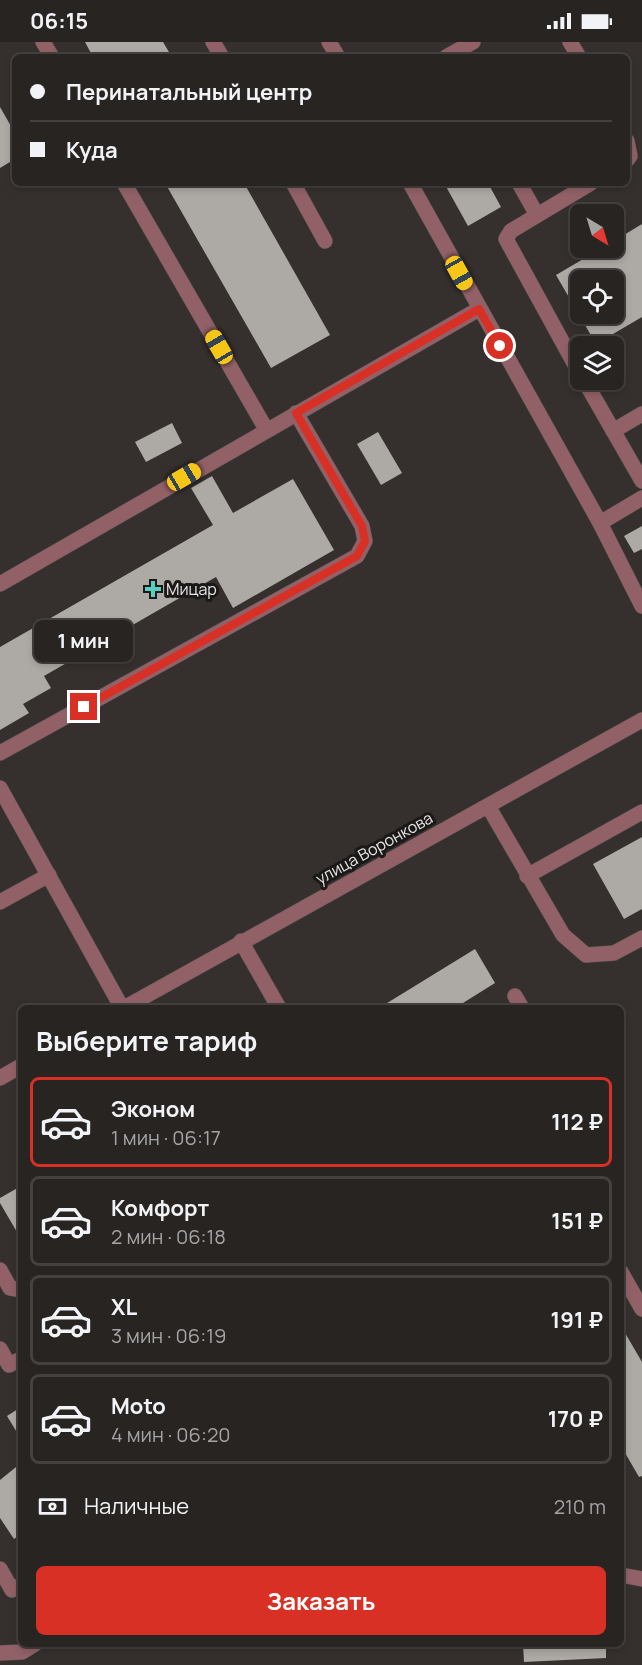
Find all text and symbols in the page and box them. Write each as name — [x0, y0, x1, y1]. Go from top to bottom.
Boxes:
text: 06:15 — [30, 6, 88, 36]
text: Перинатальный центр — [66, 77, 312, 107]
text: Куда — [66, 135, 118, 165]
north arrow — [570, 204, 624, 258]
map controls — [570, 204, 624, 390]
car — [442, 253, 476, 293]
button: locate — [570, 270, 624, 324]
car — [202, 327, 236, 367]
route start — [486, 332, 513, 359]
button: layers — [570, 336, 624, 390]
car — [164, 460, 204, 494]
place label: Мицар — [166, 578, 217, 600]
marker: Мицар — [144, 580, 162, 598]
callout: 1 мин — [34, 620, 134, 662]
text: 1 мин — [58, 627, 109, 654]
route end — [70, 693, 97, 720]
street label: улица Воронкова — [311, 807, 437, 889]
text: Выберите тариф — [36, 1022, 257, 1059]
text: Эконом — [111, 1094, 195, 1124]
icon: car — [39, 1095, 93, 1149]
text: 112 ₽ — [551, 1107, 603, 1137]
text: 1 мин · 06:17 — [111, 1124, 221, 1151]
text: Комфорт — [111, 1193, 209, 1223]
icon: car — [39, 1194, 93, 1248]
text: 151 ₽ — [551, 1206, 603, 1236]
text: 2 мин · 06:18 — [111, 1223, 226, 1250]
text: XL — [111, 1292, 137, 1322]
icon: car — [39, 1293, 93, 1347]
text: 191 ₽ — [551, 1305, 603, 1335]
text: 3 мин · 06:19 — [111, 1322, 226, 1349]
text: Moto — [111, 1391, 166, 1421]
icon: car — [39, 1392, 93, 1446]
text: 170 ₽ — [548, 1404, 603, 1434]
text: 4 мин · 06:20 — [111, 1421, 231, 1448]
icon: cash — [36, 1490, 69, 1523]
text: Наличные — [84, 1491, 189, 1521]
text: 210 m — [554, 1493, 606, 1520]
button: Заказать — [36, 1566, 606, 1635]

